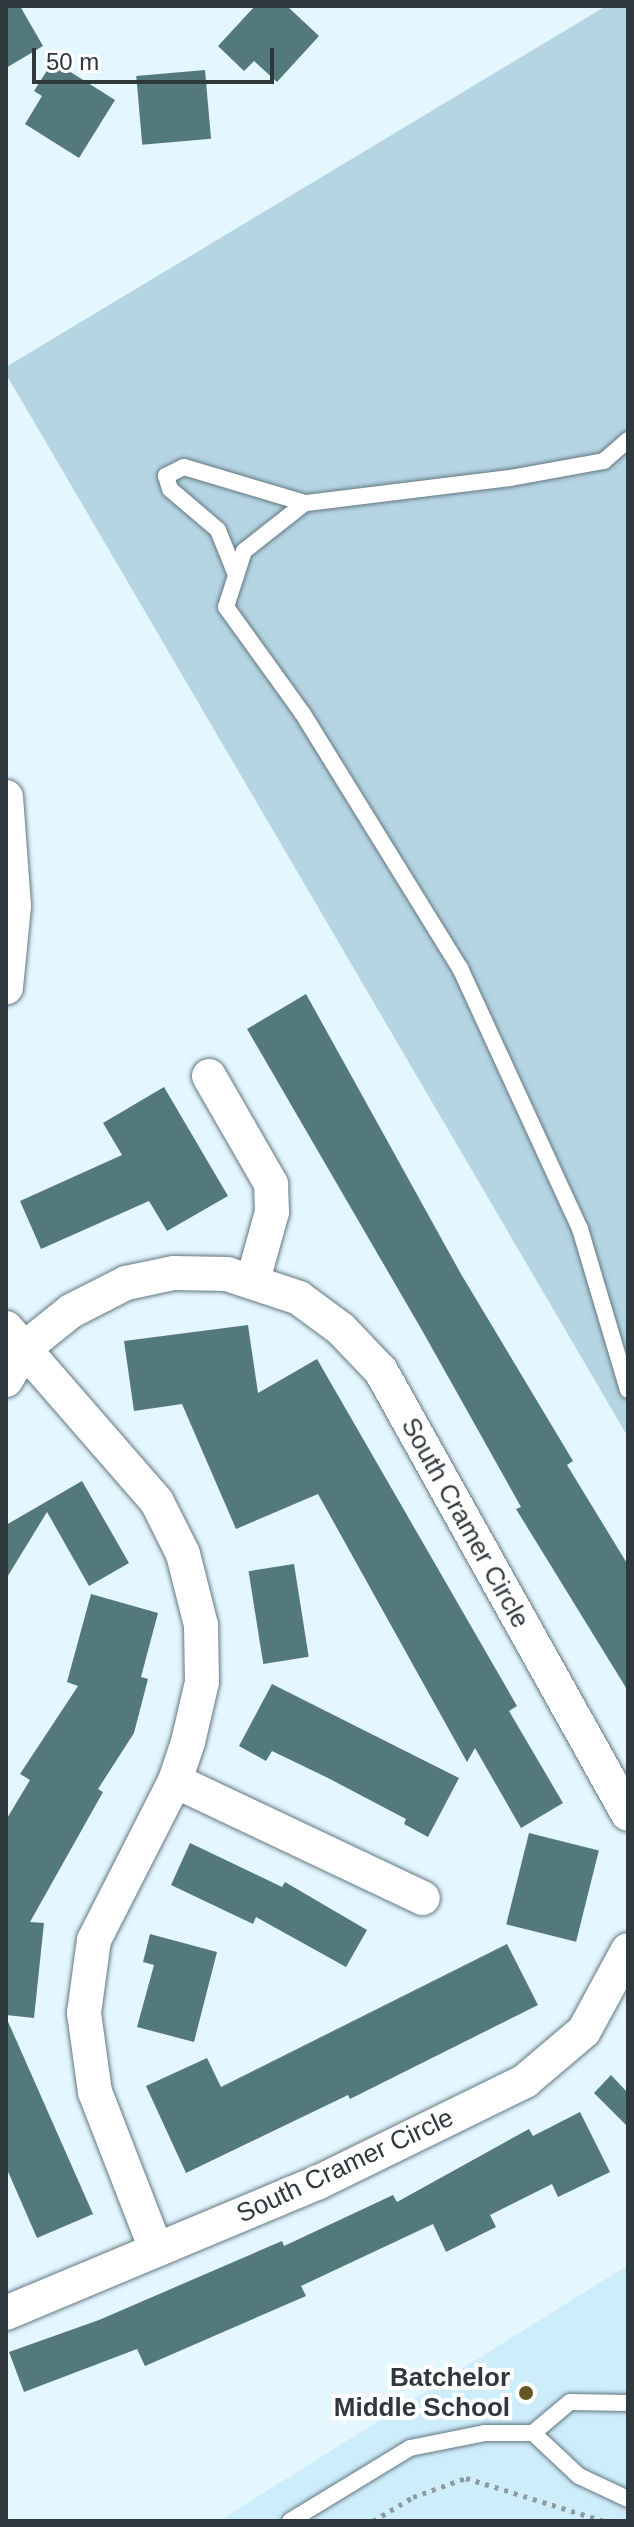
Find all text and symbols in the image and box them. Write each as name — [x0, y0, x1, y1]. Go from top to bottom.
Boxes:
scale bar — [36, 32, 278, 82]
text: 50 m — [46, 48, 99, 75]
street label: South Cramer Circle — [394, 1412, 536, 1634]
street label: South Cramer Circle — [232, 2102, 458, 2230]
place label: Batchelor Middle School — [334, 2362, 510, 2424]
marker: Batchelor Middle School — [517, 2384, 535, 2402]

